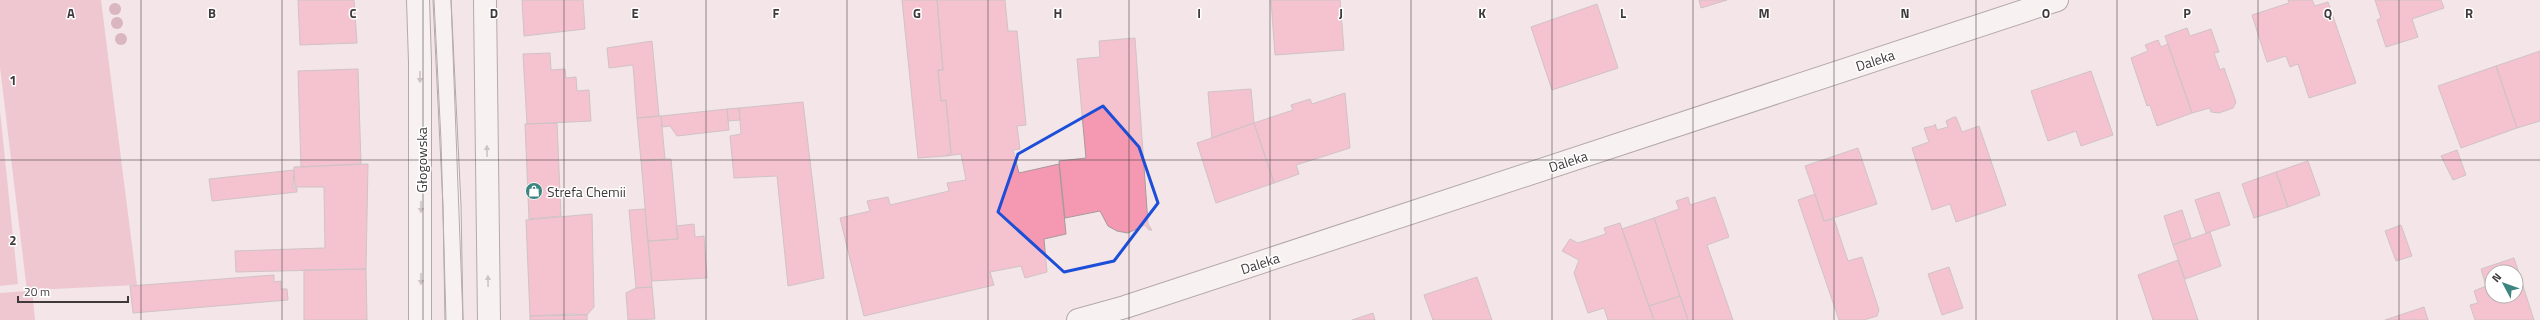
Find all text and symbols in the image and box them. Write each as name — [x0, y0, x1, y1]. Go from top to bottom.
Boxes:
text: A — [67, 3, 75, 23]
text: B — [208, 3, 216, 23]
text: C — [349, 3, 357, 23]
text: D — [490, 3, 498, 23]
text: E — [631, 3, 639, 23]
text: F — [773, 3, 780, 23]
text: G — [913, 3, 921, 23]
text: H — [1054, 3, 1062, 23]
text: I — [1197, 3, 1201, 23]
text: J — [1339, 3, 1343, 23]
text: K — [1478, 3, 1486, 23]
text: L — [1620, 3, 1626, 23]
text: M — [1758, 3, 1770, 23]
text: N — [1900, 3, 1910, 23]
text: O — [2042, 3, 2050, 23]
text: P — [2183, 3, 2191, 23]
text: Q — [2324, 3, 2332, 23]
text: R — [2465, 3, 2473, 23]
street label: Daleka — [1853, 44, 1897, 76]
text: 1 — [9, 70, 17, 90]
one-way arrow — [417, 71, 423, 84]
street label: Głogowska — [411, 127, 432, 193]
one-way arrow — [484, 144, 490, 157]
street label: Daleka — [1546, 145, 1590, 177]
shop icon: Strefa Chemii — [524, 181, 544, 201]
place label: Strefa Chemii — [547, 181, 626, 202]
one-way arrow — [418, 201, 424, 214]
text: 2 — [9, 230, 17, 250]
street label: Daleka — [1238, 247, 1282, 279]
north arrow — [2484, 264, 2524, 304]
text: N — [2488, 269, 2505, 286]
one-way arrow — [417, 273, 424, 285]
one-way arrow — [485, 274, 491, 287]
scale bar — [18, 278, 128, 304]
text: 20 m — [24, 282, 50, 301]

